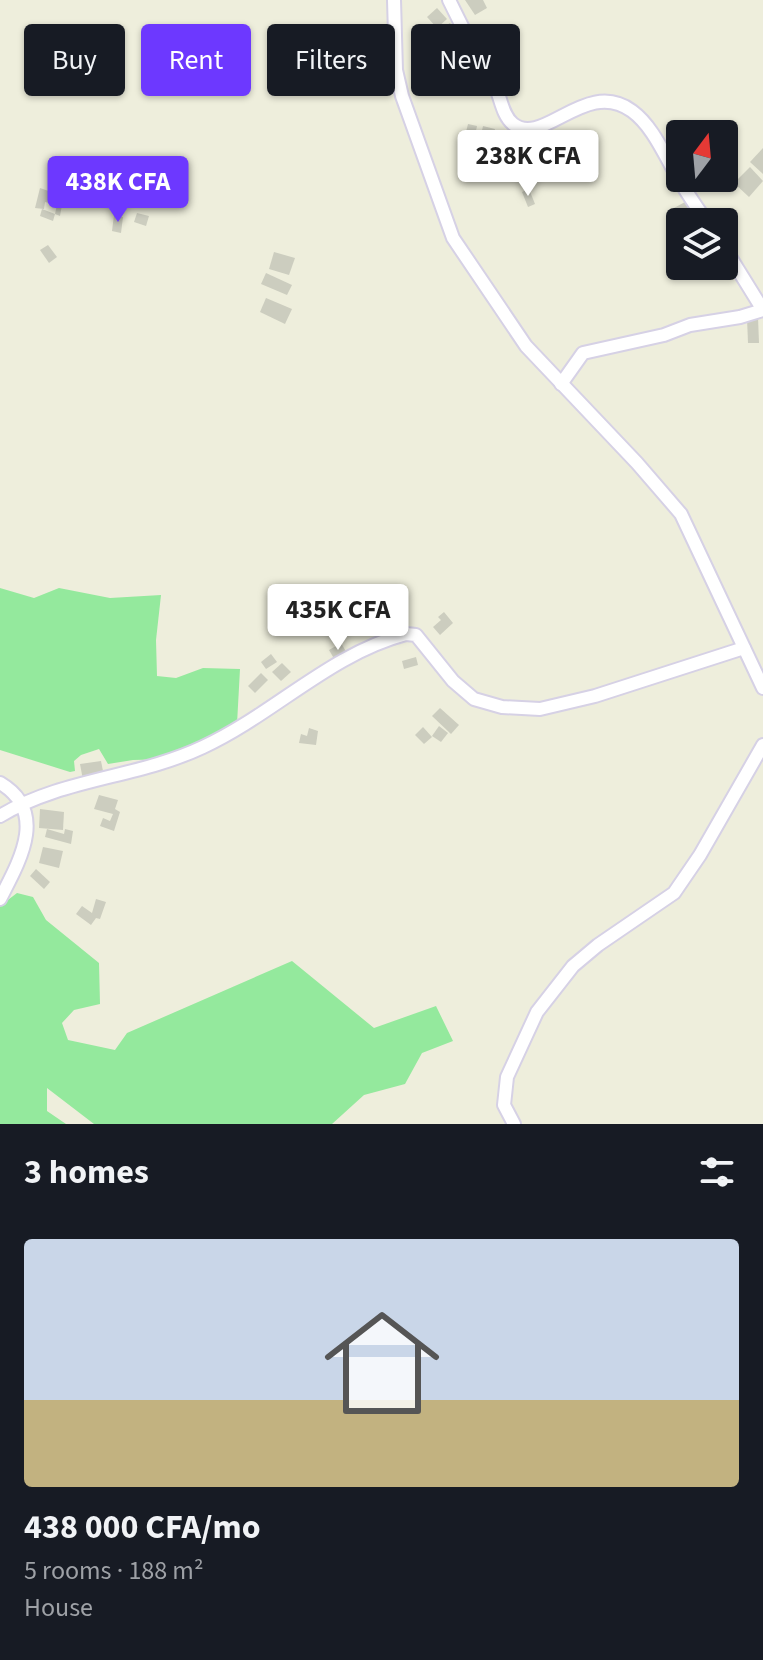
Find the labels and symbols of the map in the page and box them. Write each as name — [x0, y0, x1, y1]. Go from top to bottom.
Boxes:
north arrow — [666, 120, 738, 192]
pin: 238K CFA — [445, 130, 611, 198]
pin: 438K CFA — [35, 156, 201, 224]
pin: 435K CFA — [255, 584, 421, 652]

